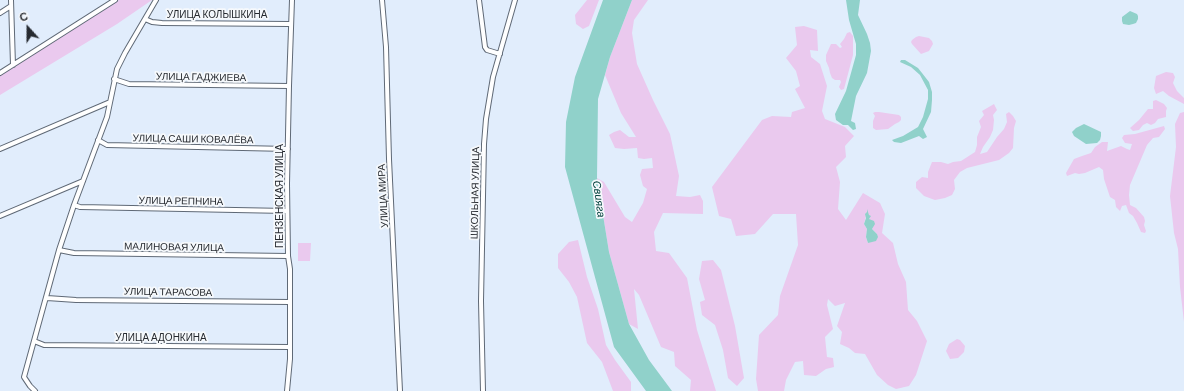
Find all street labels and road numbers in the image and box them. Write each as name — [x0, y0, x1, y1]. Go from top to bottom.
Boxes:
street label: УЛИЦА КОЛЫШКИНА — [167, 9, 267, 21]
street label: УЛИЦА ГАДЖИЕВА — [156, 70, 246, 84]
street label: УЛИЦА САШИ КОВАЛЁВА — [132, 132, 254, 146]
street label: ПЕНЗЕНСКАЯ УЛИЦА — [274, 144, 286, 248]
street label: ШКОЛЬНАЯ УЛИЦА — [468, 147, 482, 239]
street label: УЛИЦА МИРА — [375, 164, 391, 228]
street label: УЛИЦА РЕПНИНА — [139, 194, 223, 208]
street label: МАЛИНОВАЯ УЛИЦА — [124, 240, 224, 254]
street label: УЛИЦА ТАРАСОВА — [124, 285, 212, 299]
street label: УЛИЦА АДОНКИНА — [115, 332, 207, 344]

